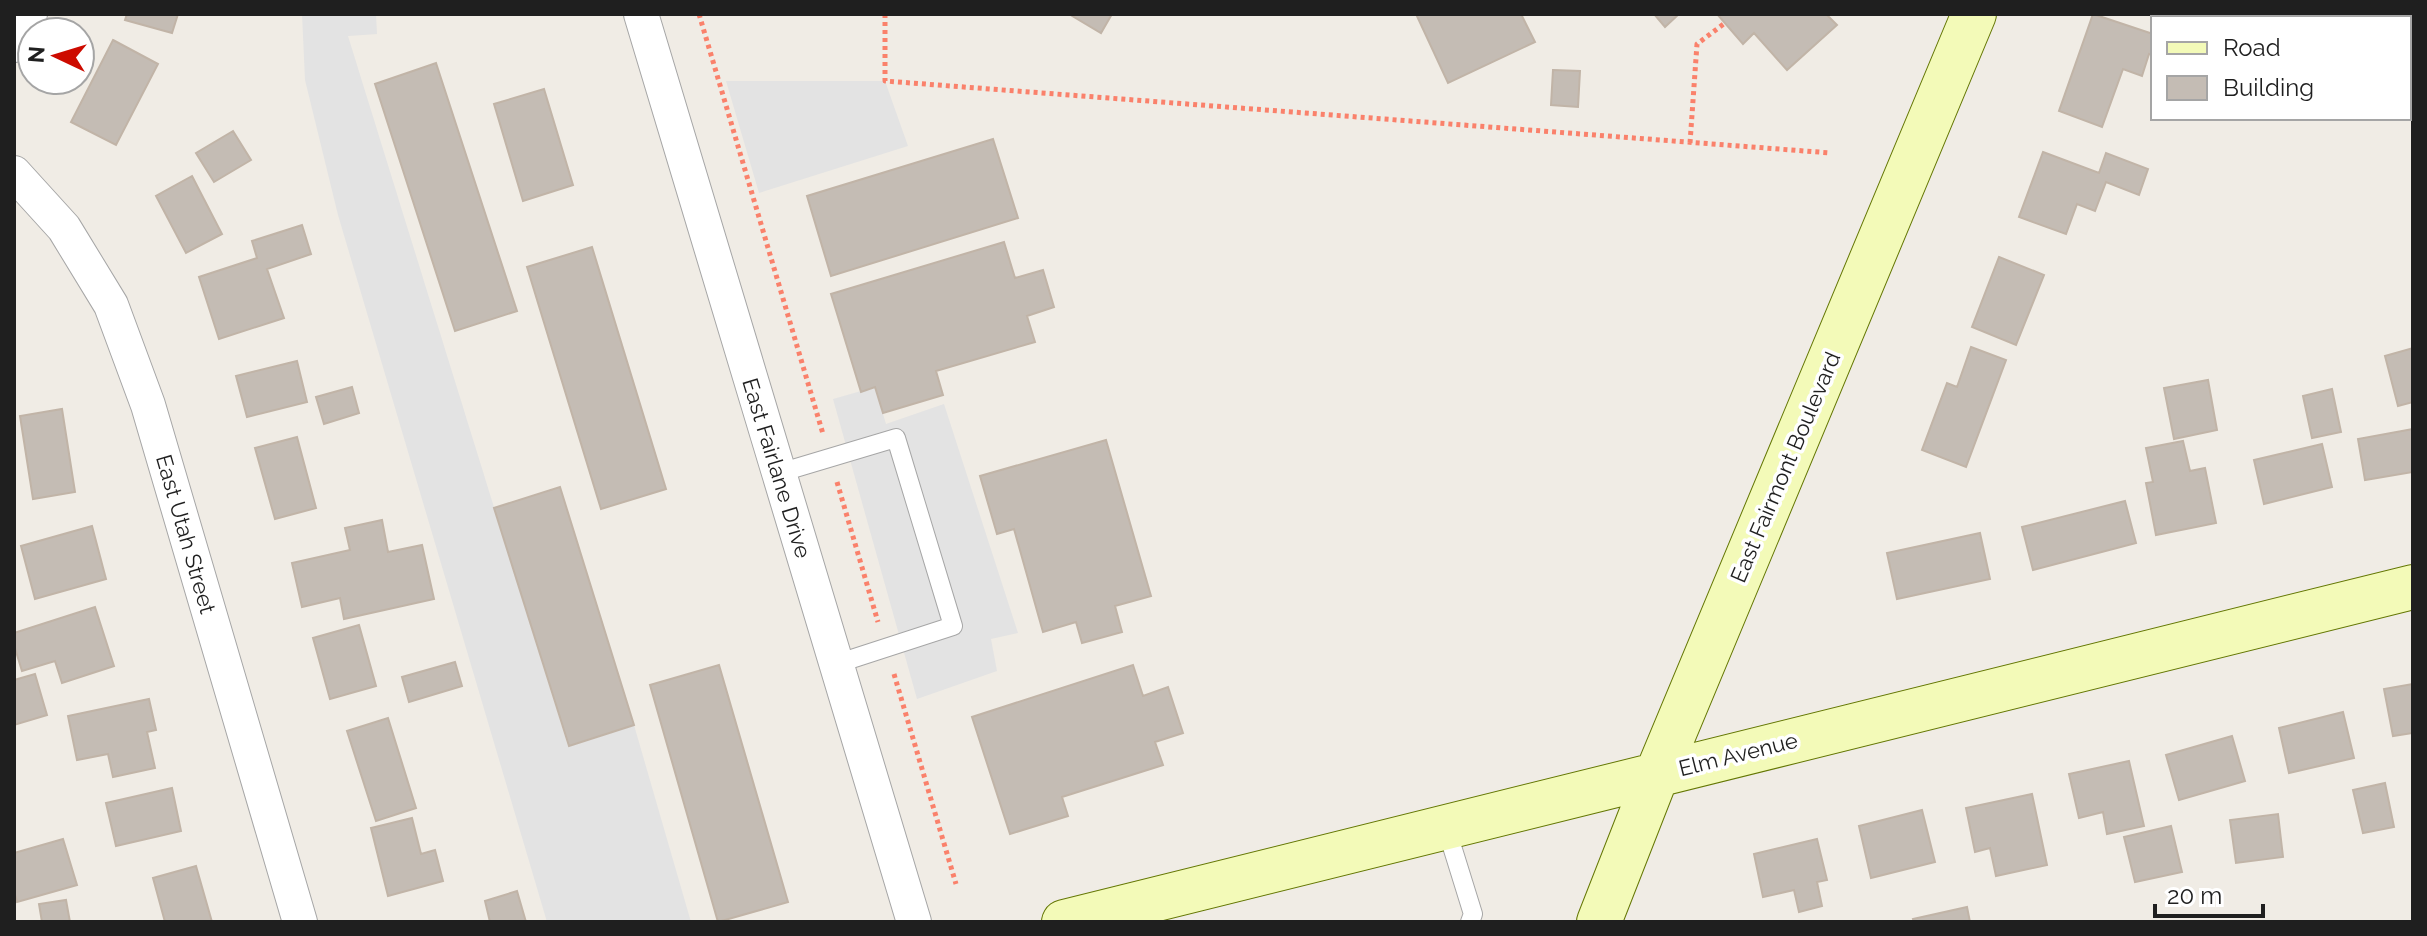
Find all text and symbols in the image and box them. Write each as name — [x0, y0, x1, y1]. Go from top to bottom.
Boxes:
north arrow — [16, 16, 96, 96]
legend — [2151, 16, 2411, 120]
text: Road — [2223, 33, 2281, 62]
text: N — [22, 45, 50, 64]
text: Building — [2223, 73, 2314, 102]
street label: East Fairmont Boulevard — [1725, 348, 1845, 586]
street label: East Fairlane Drive — [737, 375, 817, 561]
street label: East Utah Street — [151, 451, 221, 617]
street label: Elm Avenue — [1676, 727, 1800, 781]
scale bar — [2155, 868, 2263, 918]
text: 20 m — [2167, 881, 2222, 910]

